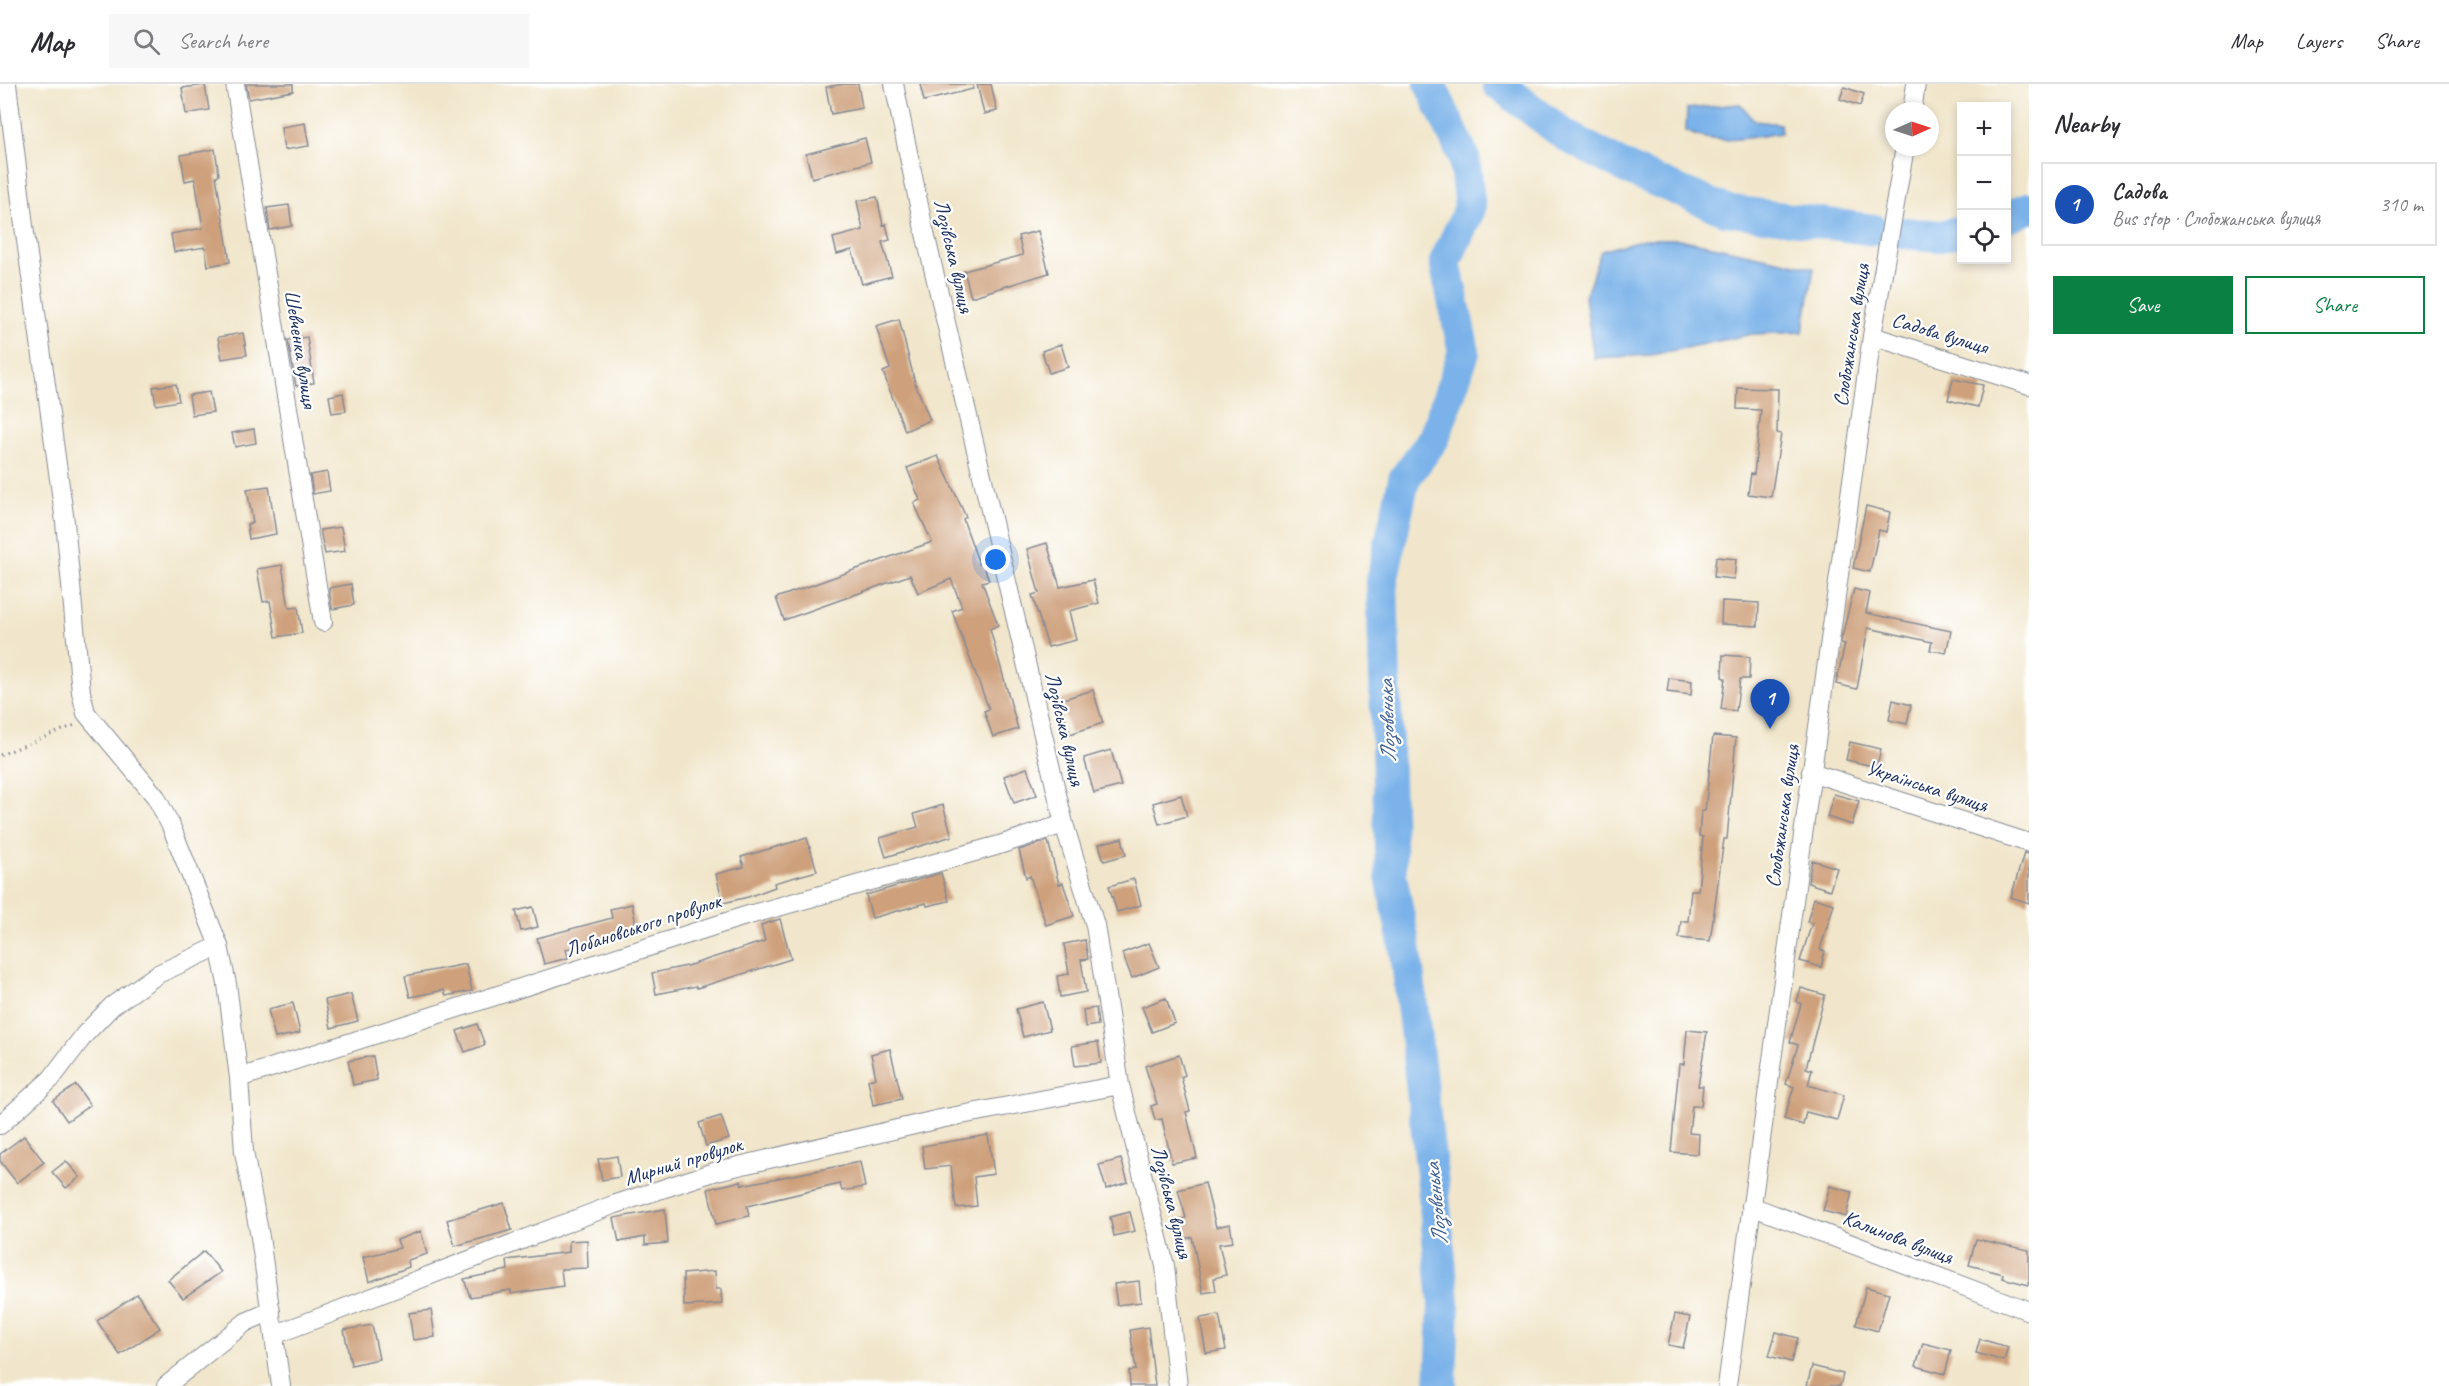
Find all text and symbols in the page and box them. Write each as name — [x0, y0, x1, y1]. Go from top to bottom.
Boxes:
search box — [109, 14, 529, 68]
text: Map — [30, 24, 73, 59]
icon: search — [130, 25, 163, 58]
text: Search here — [178, 27, 268, 55]
text: Map — [2230, 28, 2263, 54]
text: Layers — [2296, 28, 2342, 54]
text: Share — [2375, 28, 2419, 54]
north arrow — [1885, 102, 1939, 156]
map controls — [1957, 102, 2011, 264]
button: + — [1957, 102, 2011, 156]
text: Nearby — [2053, 107, 2118, 140]
button: − — [1957, 156, 2011, 210]
text: Садова — [2112, 178, 2167, 206]
text: 1 — [2070, 192, 2079, 217]
text: 310 m — [2380, 192, 2423, 217]
street label: Лозівська вулиця — [927, 197, 980, 317]
text: Bus stop · Слобожанська вулиця — [2112, 206, 2320, 231]
button: locate — [1957, 210, 2011, 264]
street label: Слобожанська вулиця — [1827, 260, 1875, 408]
button: Save — [2053, 276, 2233, 334]
button: Share — [2245, 276, 2425, 334]
street label: Шевченка вулиця — [279, 288, 323, 412]
street label: Садова вулиця — [1889, 306, 1993, 360]
your location — [981, 545, 1010, 574]
street label: Лозівська вулиця — [1038, 670, 1091, 790]
water label: Лозовенька — [1371, 677, 1402, 762]
pin: 1 — [1750, 680, 1790, 729]
street label: Слобожанська вулиця — [1759, 741, 1805, 889]
street label: Українська вулиця — [1863, 754, 1992, 818]
street label: Лобановського провулок — [562, 887, 725, 962]
street label: Мирний провулок — [621, 1130, 747, 1191]
street label: Лозівська вулиця — [1144, 1143, 1199, 1263]
water label: Лозовенька — [1418, 1159, 1454, 1246]
street label: Калинова вулиця — [1839, 1204, 1958, 1270]

